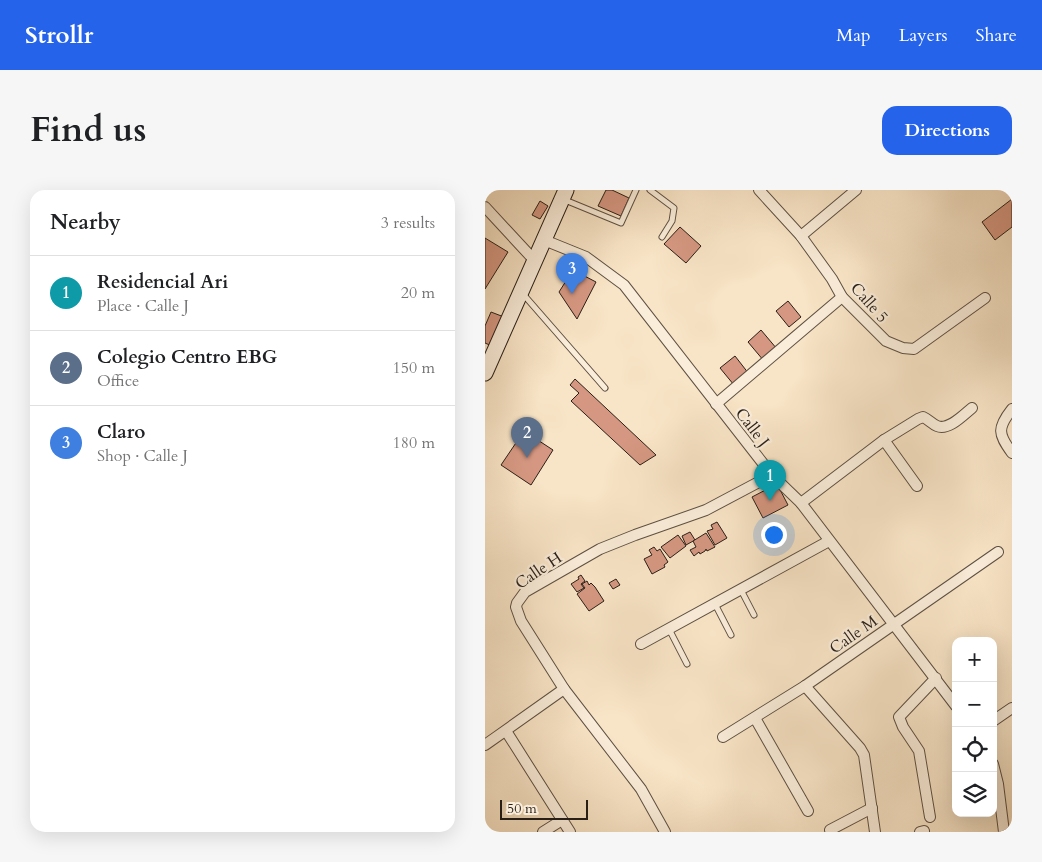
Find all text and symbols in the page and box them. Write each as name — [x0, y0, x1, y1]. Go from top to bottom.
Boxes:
text: Strollr — [25, 19, 93, 52]
text: Map — [836, 23, 871, 48]
text: Layers — [899, 23, 948, 48]
text: Share — [976, 23, 1017, 48]
text: Find us — [30, 106, 146, 154]
button: Directions — [882, 106, 1012, 155]
text: Nearby — [50, 208, 121, 237]
text: 3 results — [381, 212, 435, 234]
pin: 3 — [556, 253, 588, 294]
text: Residencial Ari — [97, 269, 228, 295]
street label: Calle 5 — [845, 278, 893, 328]
text: 1 — [62, 282, 70, 304]
text: 20 m — [401, 282, 435, 304]
text: Place · Calle J — [97, 295, 189, 317]
text: Colegio Centro EBG — [97, 344, 277, 370]
text: 2 — [62, 357, 70, 379]
text: 150 m — [393, 357, 435, 379]
text: Office — [97, 370, 139, 392]
street label: Calle J — [730, 403, 775, 452]
pin: 2 — [511, 417, 543, 458]
text: Claro — [97, 419, 145, 445]
text: 3 — [62, 432, 70, 454]
text: 180 m — [393, 432, 435, 454]
text: Shop · Calle J — [97, 445, 188, 467]
pin: 1 — [754, 460, 786, 501]
your location — [761, 522, 787, 548]
street label: Calle H — [511, 547, 566, 595]
street label: Calle M — [825, 610, 882, 659]
map controls — [952, 637, 997, 817]
button: + — [952, 637, 997, 682]
button: − — [952, 682, 997, 727]
button: locate — [952, 727, 997, 772]
button: layers — [952, 772, 997, 817]
scale bar — [500, 797, 587, 820]
text: 50 m — [507, 799, 537, 818]

